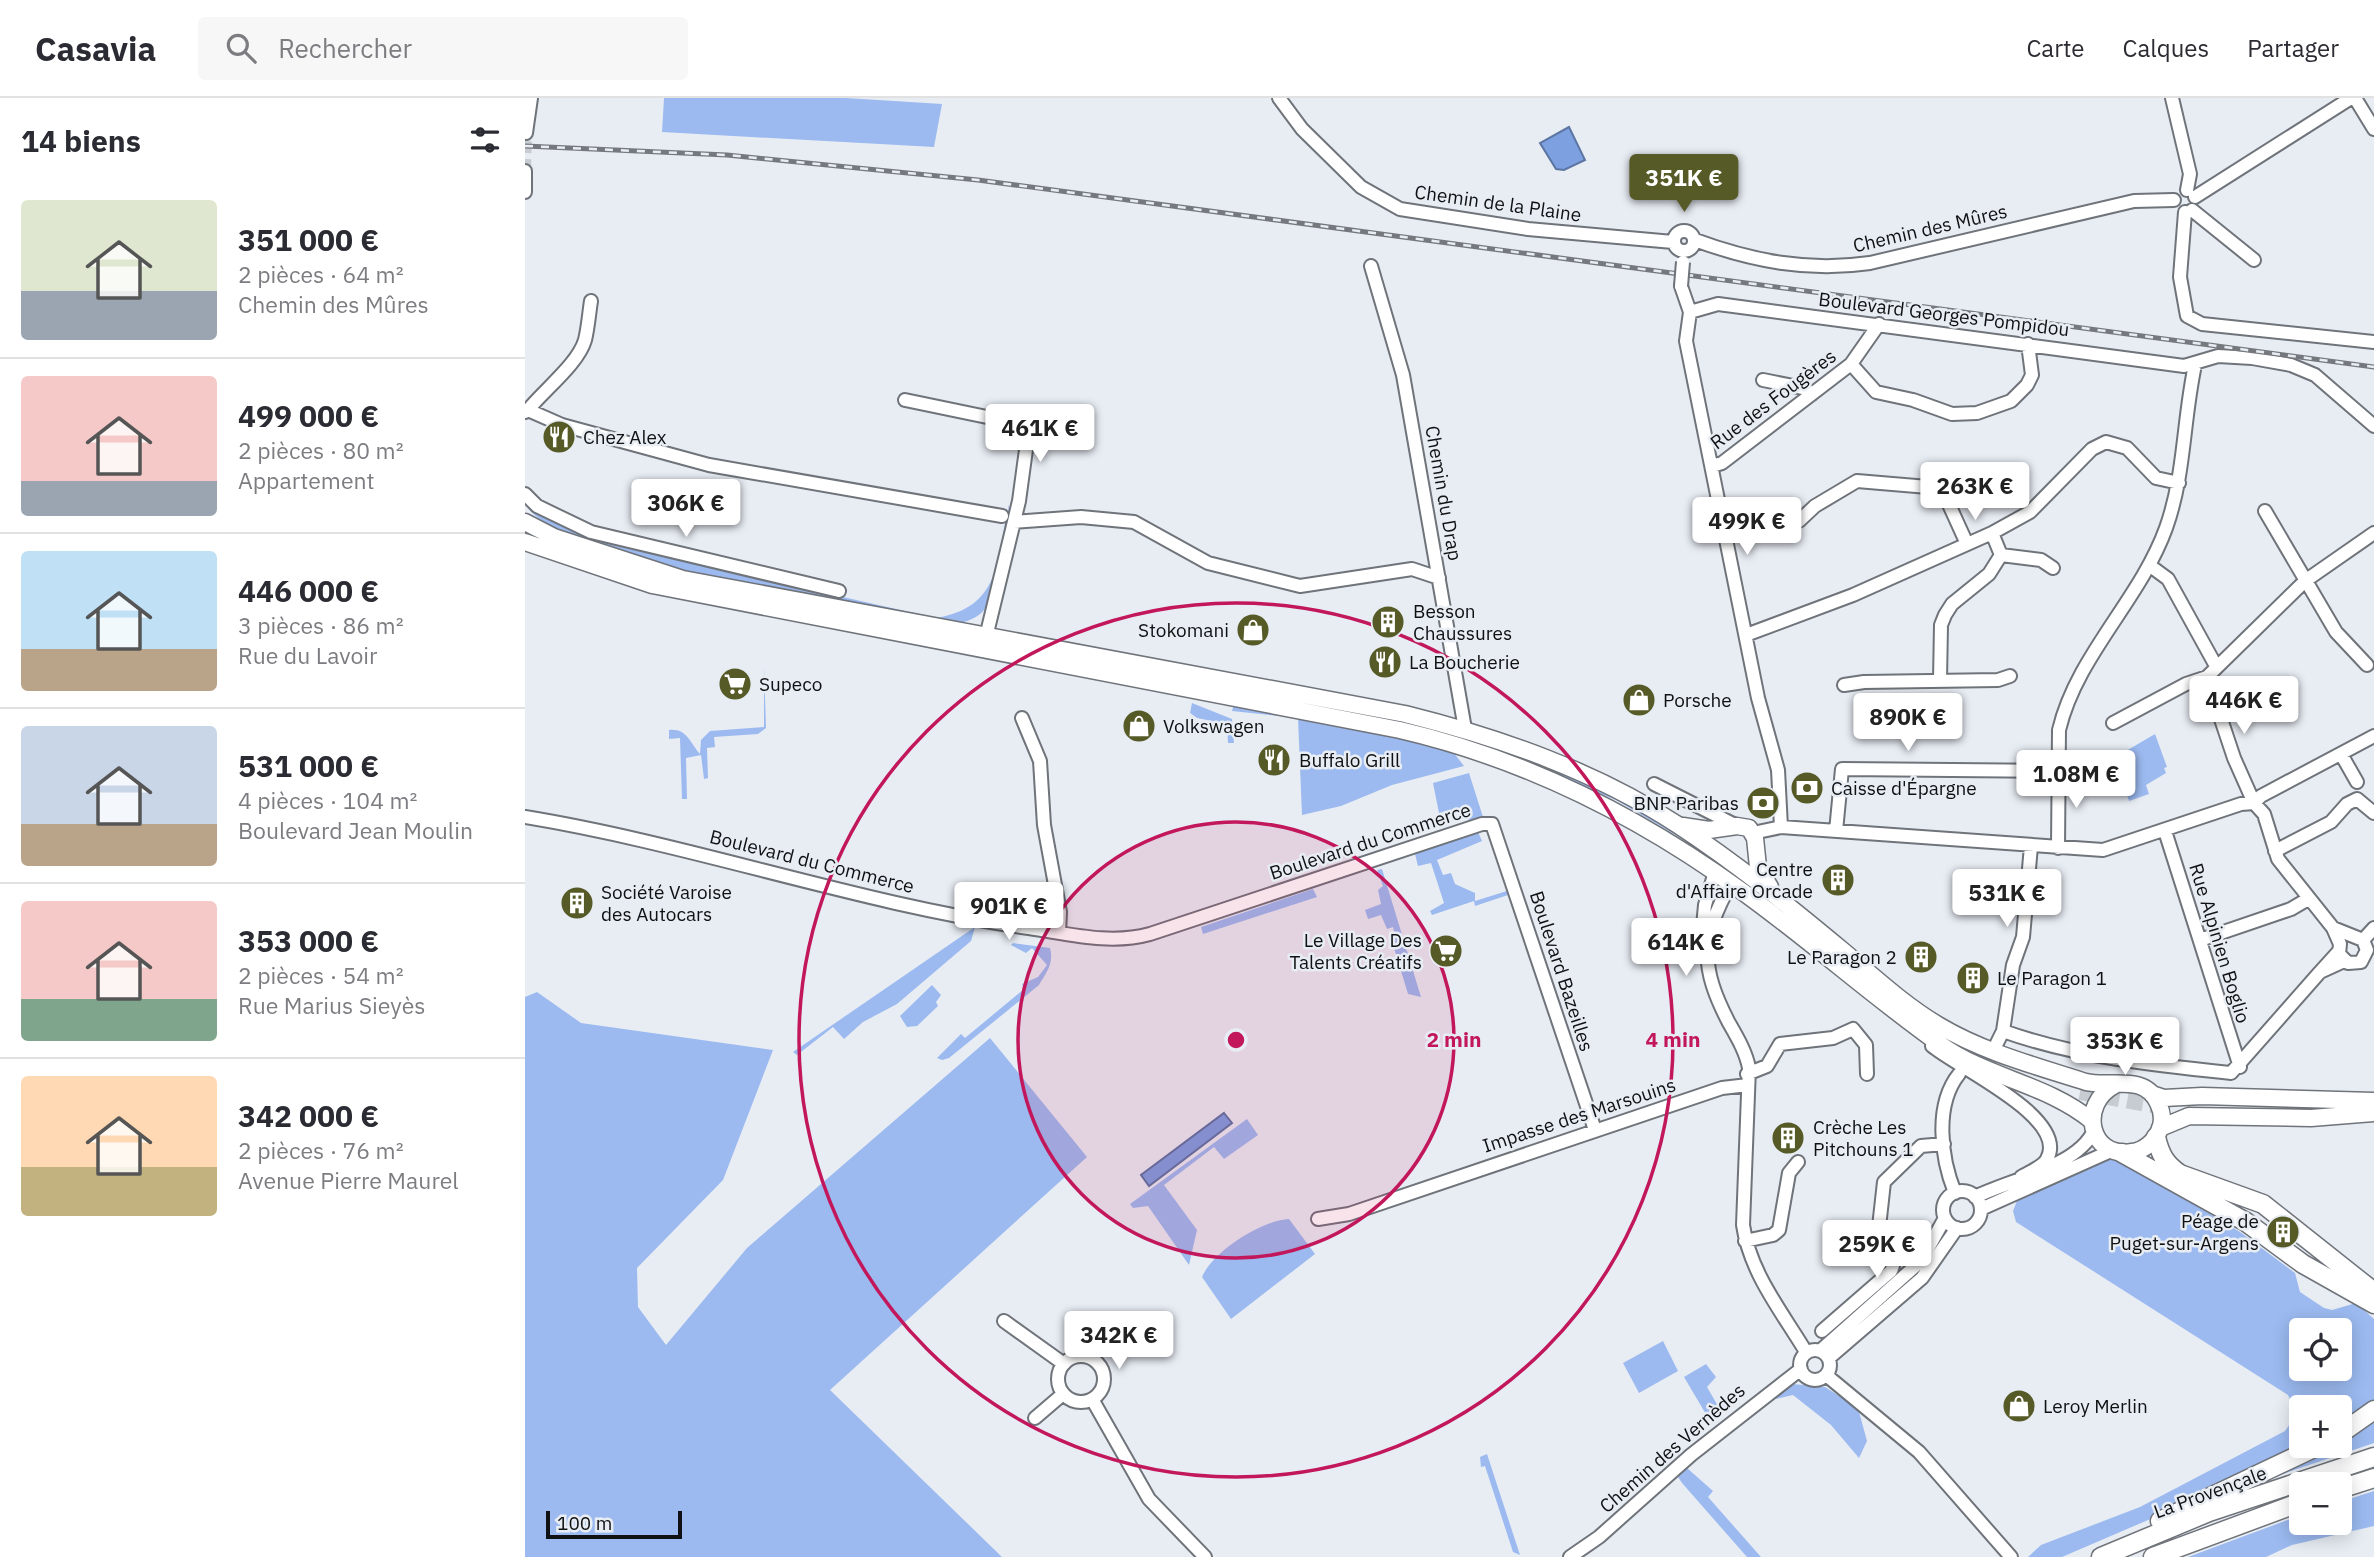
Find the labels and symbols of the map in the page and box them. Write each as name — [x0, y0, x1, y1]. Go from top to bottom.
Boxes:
pin: 351K € — [1627, 155, 1741, 214]
street label: Chemin de la Plaine — [1413, 179, 1583, 227]
street label: Chemin des Mûres — [1851, 199, 2009, 257]
street label: Boulevard Georges Pompidou — [1817, 287, 2071, 341]
street label: Rue des Fougères — [1705, 344, 1841, 454]
pin: 461K € — [983, 404, 1097, 464]
restaurant icon: Chez Alex — [540, 418, 578, 456]
street label: Chemin du Drap — [1420, 424, 1468, 562]
place label: Chez Alex — [583, 425, 667, 449]
pin: 263K € — [1918, 462, 2032, 522]
pin: 306K € — [629, 480, 743, 539]
pin: 499K € — [1690, 498, 1804, 557]
place label: Besson Chaussures — [1413, 599, 1512, 645]
building icon: Besson Chaussures — [1369, 603, 1407, 641]
shop icon: Stokomani — [1234, 611, 1272, 649]
place label: Stokomani — [1138, 618, 1229, 642]
restaurant icon: La Boucherie — [1366, 643, 1404, 681]
place label: La Boucherie — [1409, 650, 1520, 674]
supermarket icon: Supeco — [716, 665, 754, 703]
place label: Supeco — [759, 672, 822, 696]
pin: 446K € — [2187, 676, 2301, 736]
shop icon: Porsche — [1620, 681, 1658, 719]
place label: Porsche — [1663, 688, 1732, 712]
pin: 890K € — [1851, 694, 1965, 753]
shop icon: Volkswagen — [1120, 707, 1158, 745]
place label: Volkswagen — [1163, 714, 1264, 738]
restaurant icon: Buffalo Grill — [1255, 741, 1293, 779]
place label: Buffalo Grill — [1299, 748, 1400, 772]
pin: 1.08M € — [2011, 750, 2141, 810]
bank icon: Caisse d'Épargne — [1788, 769, 1826, 807]
place label: Caisse d'Épargne — [1831, 776, 1977, 800]
bank icon: BNP Paribas — [1744, 784, 1782, 822]
place label: BNP Paribas — [1634, 791, 1739, 815]
street label: Boulevard du Commerce — [1266, 797, 1474, 885]
street label: Boulevard du Commerce — [707, 824, 917, 898]
place label: Centre d'Affaire Orcade — [1676, 857, 1813, 903]
street label: Rue Alpinien Boglio — [2184, 860, 2256, 1026]
building icon: Centre d'Affaire Orcade — [1819, 861, 1857, 899]
pin: 531K € — [1950, 870, 2064, 929]
place label: Société Varoise des Autocars — [601, 880, 732, 926]
pin: 901K € — [952, 882, 1066, 942]
building icon: Société Varoise des Autocars — [558, 884, 596, 922]
street label: Boulevard Bazeilles — [1525, 888, 1599, 1054]
pin: 614K € — [1629, 918, 1743, 978]
place label: Le Village Des Talents Créatifs — [1289, 928, 1422, 974]
supermarket icon: Le Village Des Talents Créatifs — [1427, 932, 1465, 970]
building icon: Le Paragon 2 — [1902, 938, 1940, 976]
place label: Le Paragon 2 — [1787, 945, 1897, 969]
building icon: Le Paragon 1 — [1954, 959, 1992, 997]
place label: Le Paragon 1 — [1997, 966, 2107, 990]
pin: 353K € — [2068, 1018, 2182, 1077]
text: 2 min — [1427, 1025, 1481, 1053]
text: 4 min — [1646, 1025, 1700, 1053]
centre of rings — [1224, 1028, 1248, 1052]
street label: Impasse des Marsouins — [1479, 1072, 1679, 1158]
place label: Crèche Les Pitchouns 1 — [1813, 1115, 1914, 1161]
building icon: Crèche Les Pitchouns 1 — [1769, 1119, 1807, 1157]
place label: Péage de Puget-sur-Argens — [2110, 1209, 2259, 1255]
building icon: Péage de Puget-sur-Argens — [2264, 1213, 2302, 1251]
pin: 259K € — [1820, 1220, 1934, 1280]
pin: 342K € — [1062, 1312, 1176, 1371]
street label: Chemin des Vernèdes — [1594, 1378, 1750, 1518]
shop icon: Leroy Merlin — [2000, 1387, 2038, 1425]
place label: Leroy Merlin — [2043, 1394, 2148, 1418]
street label: La Provençale — [2150, 1460, 2270, 1524]
scale bar — [546, 1508, 683, 1540]

